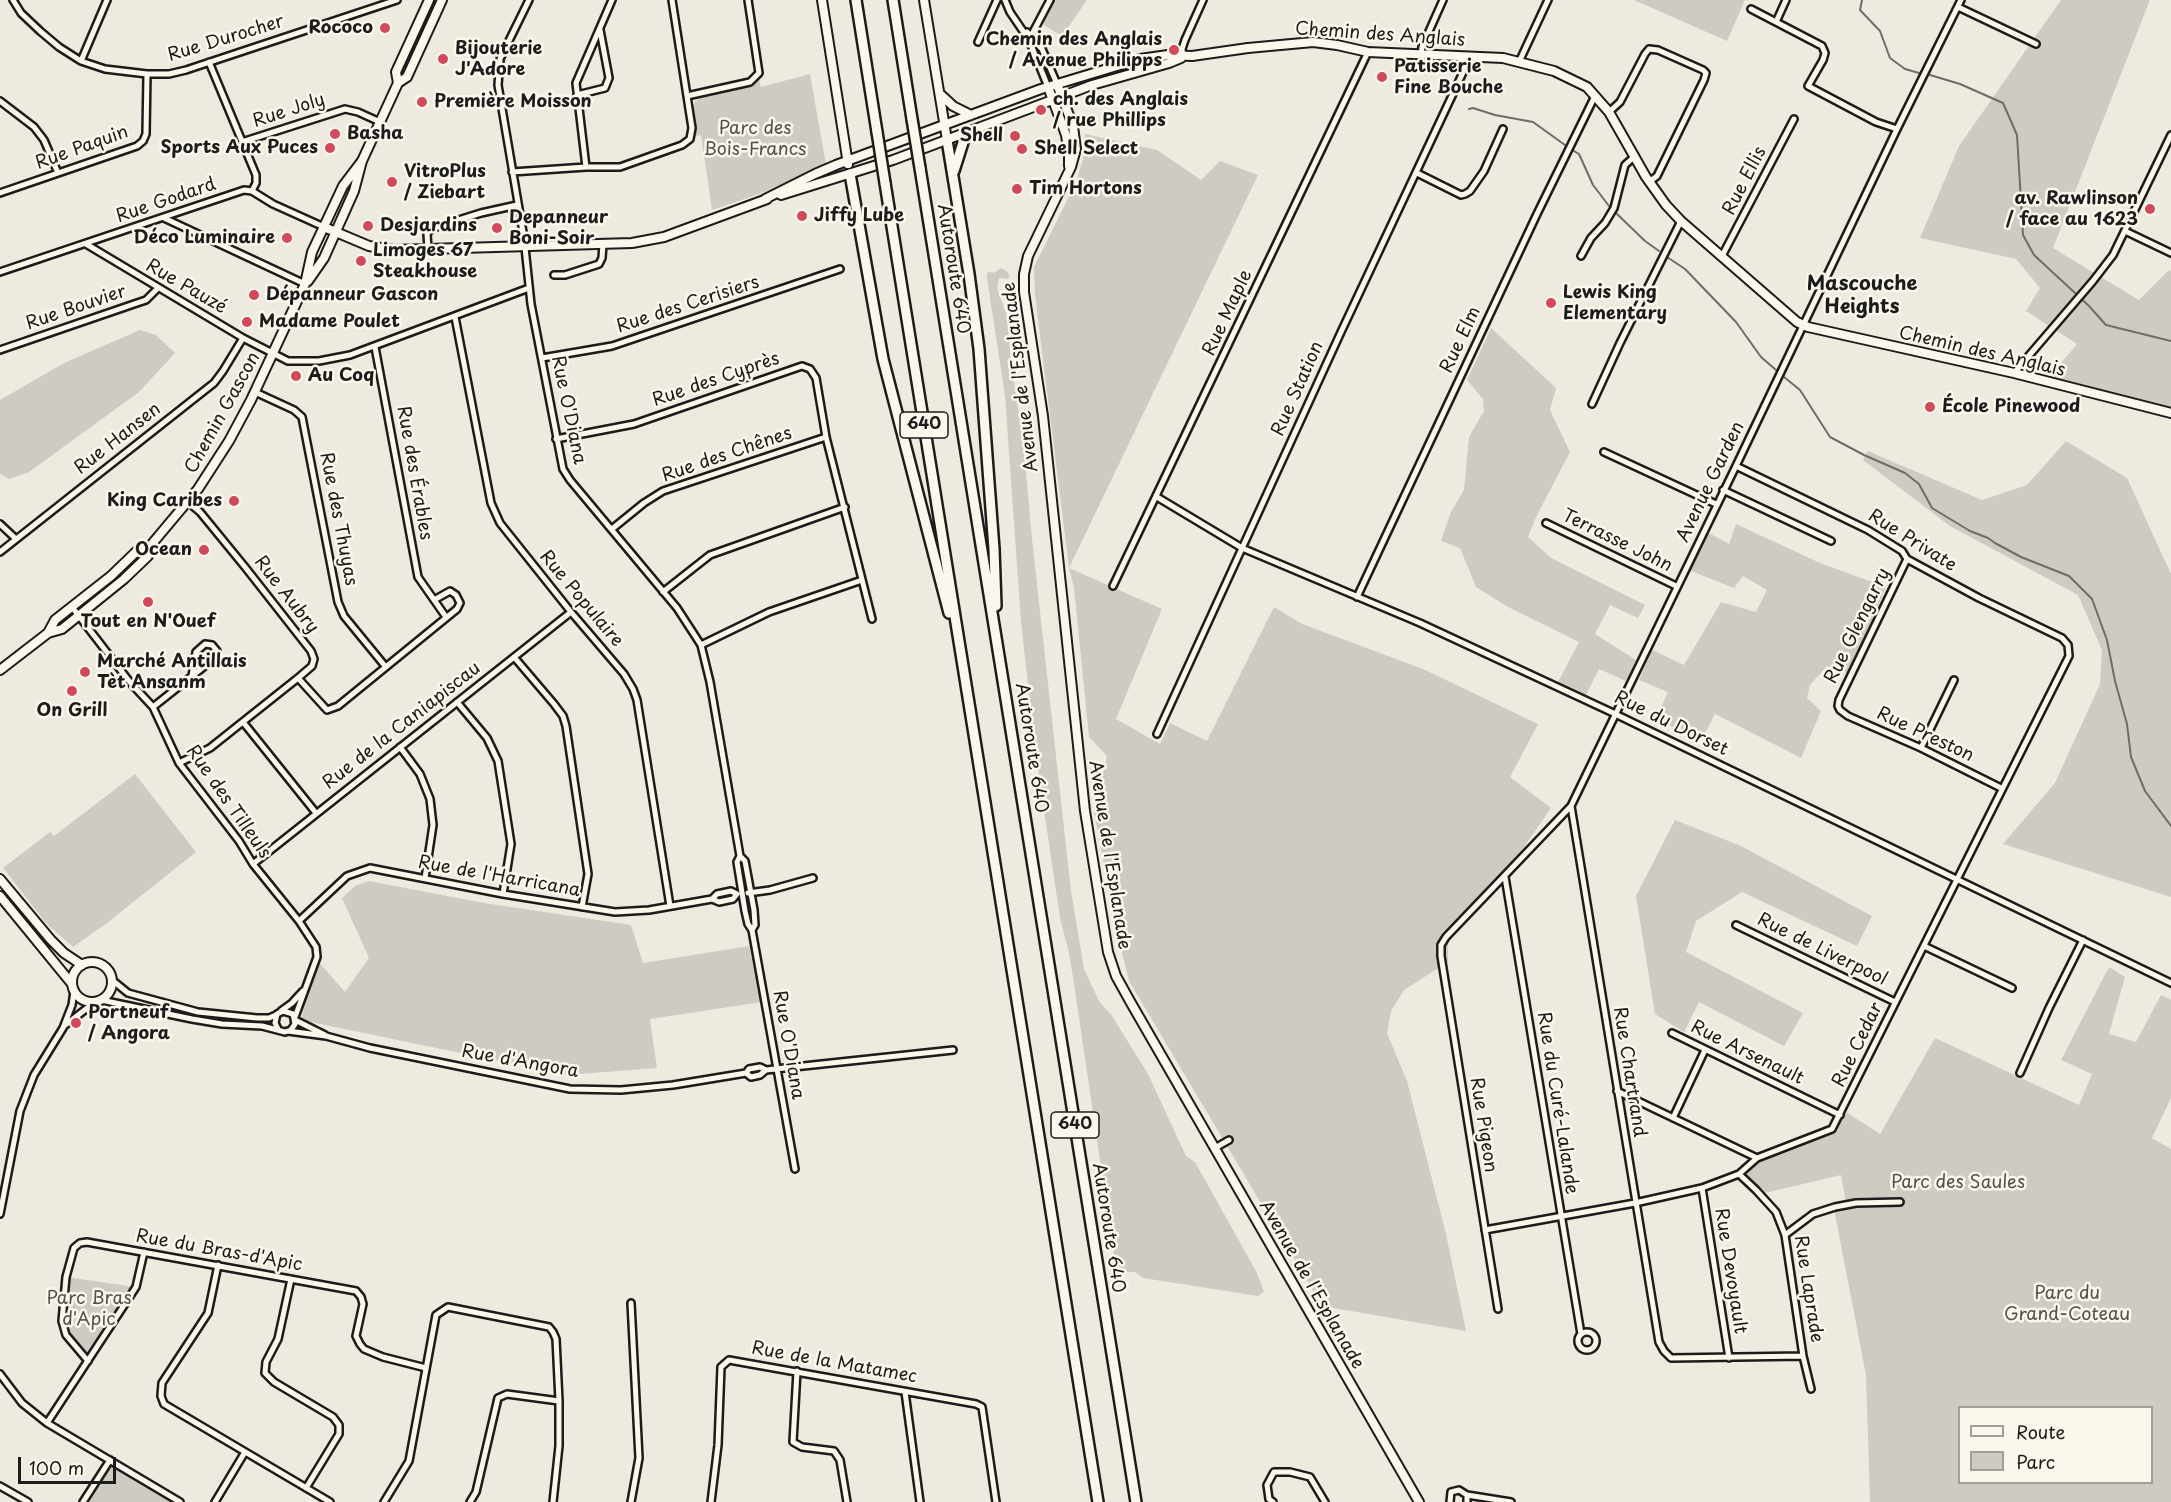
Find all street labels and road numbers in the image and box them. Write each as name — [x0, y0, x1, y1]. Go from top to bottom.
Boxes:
street label: Rue Durocher — [165, 11, 287, 67]
street label: Chemin des Anglais — [1294, 18, 1466, 52]
street label: Rue Joly — [250, 89, 328, 133]
street label: Rue Paquin — [33, 121, 131, 175]
street label: Rue Ellis — [1719, 143, 1771, 219]
street label: Rue Godard — [113, 174, 219, 228]
street label: Autoroute 640 — [932, 203, 974, 335]
street label: Rue Pauzé — [142, 255, 230, 319]
street label: Rue Maple — [1199, 267, 1257, 359]
street label: Rue des Cerisiers — [614, 272, 762, 338]
street label: Rue Bouvier — [23, 281, 129, 335]
street label: Avenue de l'Esplanade — [999, 281, 1043, 473]
street label: Rue Elm — [1436, 303, 1486, 377]
street label: Chemin des Anglais — [1897, 322, 2067, 382]
street label: Rue Station — [1268, 338, 1328, 440]
street label: Rue des Cyprès — [650, 348, 782, 412]
street label: Chemin Gascon — [181, 349, 265, 477]
street label: Rue O'Diana — [546, 354, 590, 466]
street label: Rue Hansen — [71, 399, 165, 479]
street label: Rue des Érables — [392, 404, 436, 542]
road number: 640 — [900, 412, 948, 438]
street label: Avenue Garden — [1673, 418, 1749, 546]
street label: Rue des Chênes — [659, 423, 795, 487]
street label: Rue des Thuyas — [314, 450, 362, 588]
street label: Terrasse John — [1558, 505, 1676, 577]
street label: Rue Private — [1864, 505, 1960, 577]
street label: Rue Populaire — [534, 546, 628, 652]
street label: Rue Aubry — [249, 552, 323, 638]
street label: Rue Glengarry — [1821, 565, 1895, 687]
street label: Rue de la Caniapiscau — [319, 658, 485, 794]
street label: Autoroute 640 — [1010, 682, 1052, 814]
street label: Rue du Dorset — [1611, 687, 1731, 761]
street label: Rue Preston — [1873, 703, 1977, 767]
street label: Rue des Tilleuls — [181, 741, 275, 863]
street label: Avenue de l'Esplanade — [1083, 759, 1135, 951]
street label: Rue de l'Harricana — [416, 852, 582, 902]
street label: Rue de Liverpool — [1753, 909, 1891, 991]
street label: Rue O'Diana — [768, 989, 808, 1101]
street label: Rue Cedar — [1828, 999, 1888, 1091]
street label: Rue Chartrand — [1608, 1005, 1650, 1139]
street label: Rue du Curé-Lalande — [1532, 1010, 1582, 1196]
street label: Rue Arsenault — [1687, 1016, 1807, 1090]
street label: Rue d'Angora — [460, 1041, 580, 1083]
street label: Rue Pigeon — [1465, 1076, 1501, 1174]
road number: 640 — [1051, 1112, 1099, 1138]
street label: Autoroute 640 — [1087, 1162, 1129, 1294]
street label: Avenue de l'Esplanade — [1254, 1197, 1368, 1373]
street label: Rue Devoyault — [1709, 1207, 1751, 1335]
street label: Rue du Bras-d'Apic — [134, 1226, 304, 1276]
street label: Rue Laprade — [1789, 1234, 1827, 1344]
street label: Rue de la Matamec — [750, 1338, 918, 1388]

